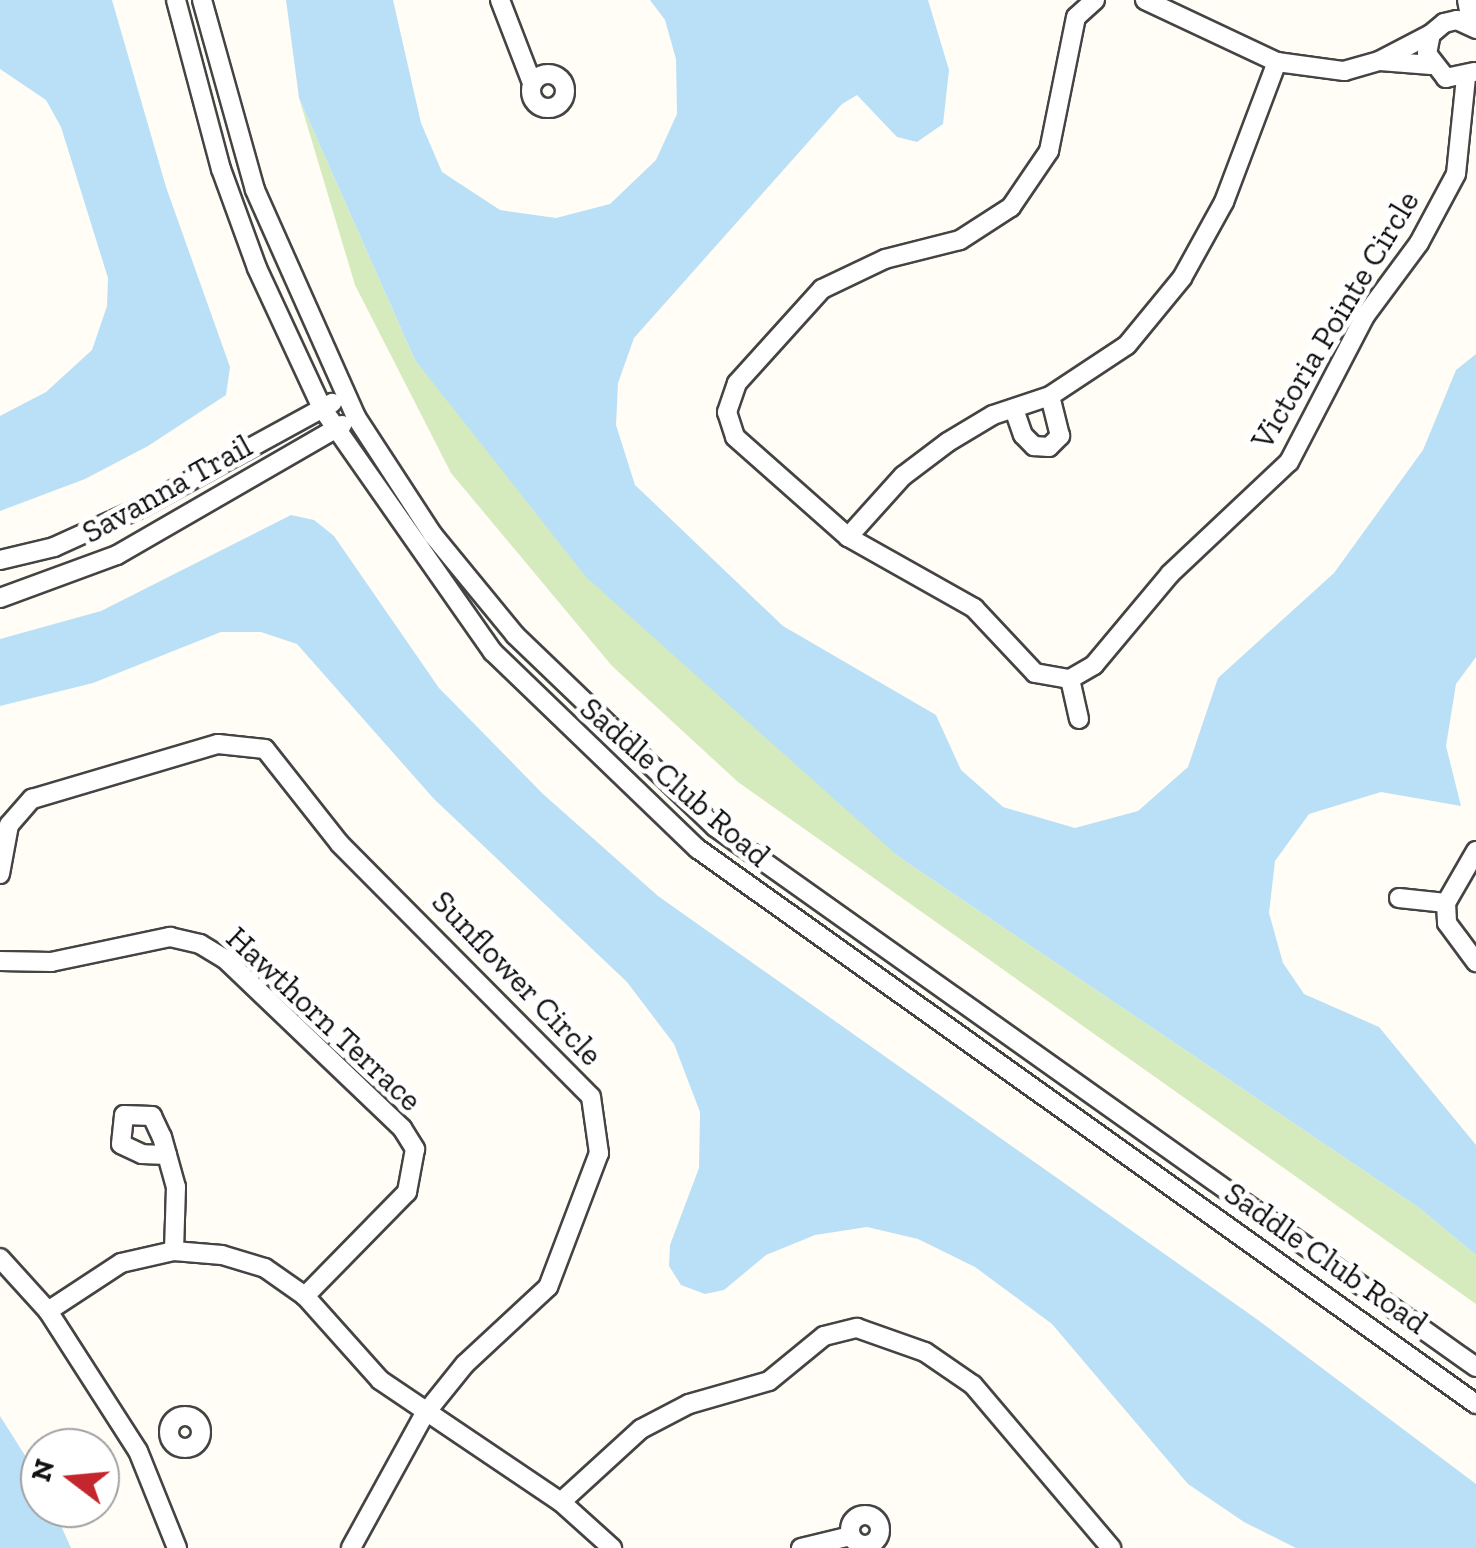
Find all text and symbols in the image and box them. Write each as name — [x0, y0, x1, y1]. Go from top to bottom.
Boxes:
street label: Victoria Pointe Circle — [1243, 184, 1427, 456]
street label: Savanna Trail — [75, 426, 259, 552]
street label: Saddle Club Road — [572, 689, 778, 875]
street label: Sunflower Circle — [424, 882, 610, 1074]
street label: Hawthorn Terrace — [218, 919, 430, 1119]
street label: Saddle Club Road — [1217, 1174, 1435, 1342]
north arrow — [20, 1428, 120, 1528]
text: N — [24, 1455, 61, 1485]

